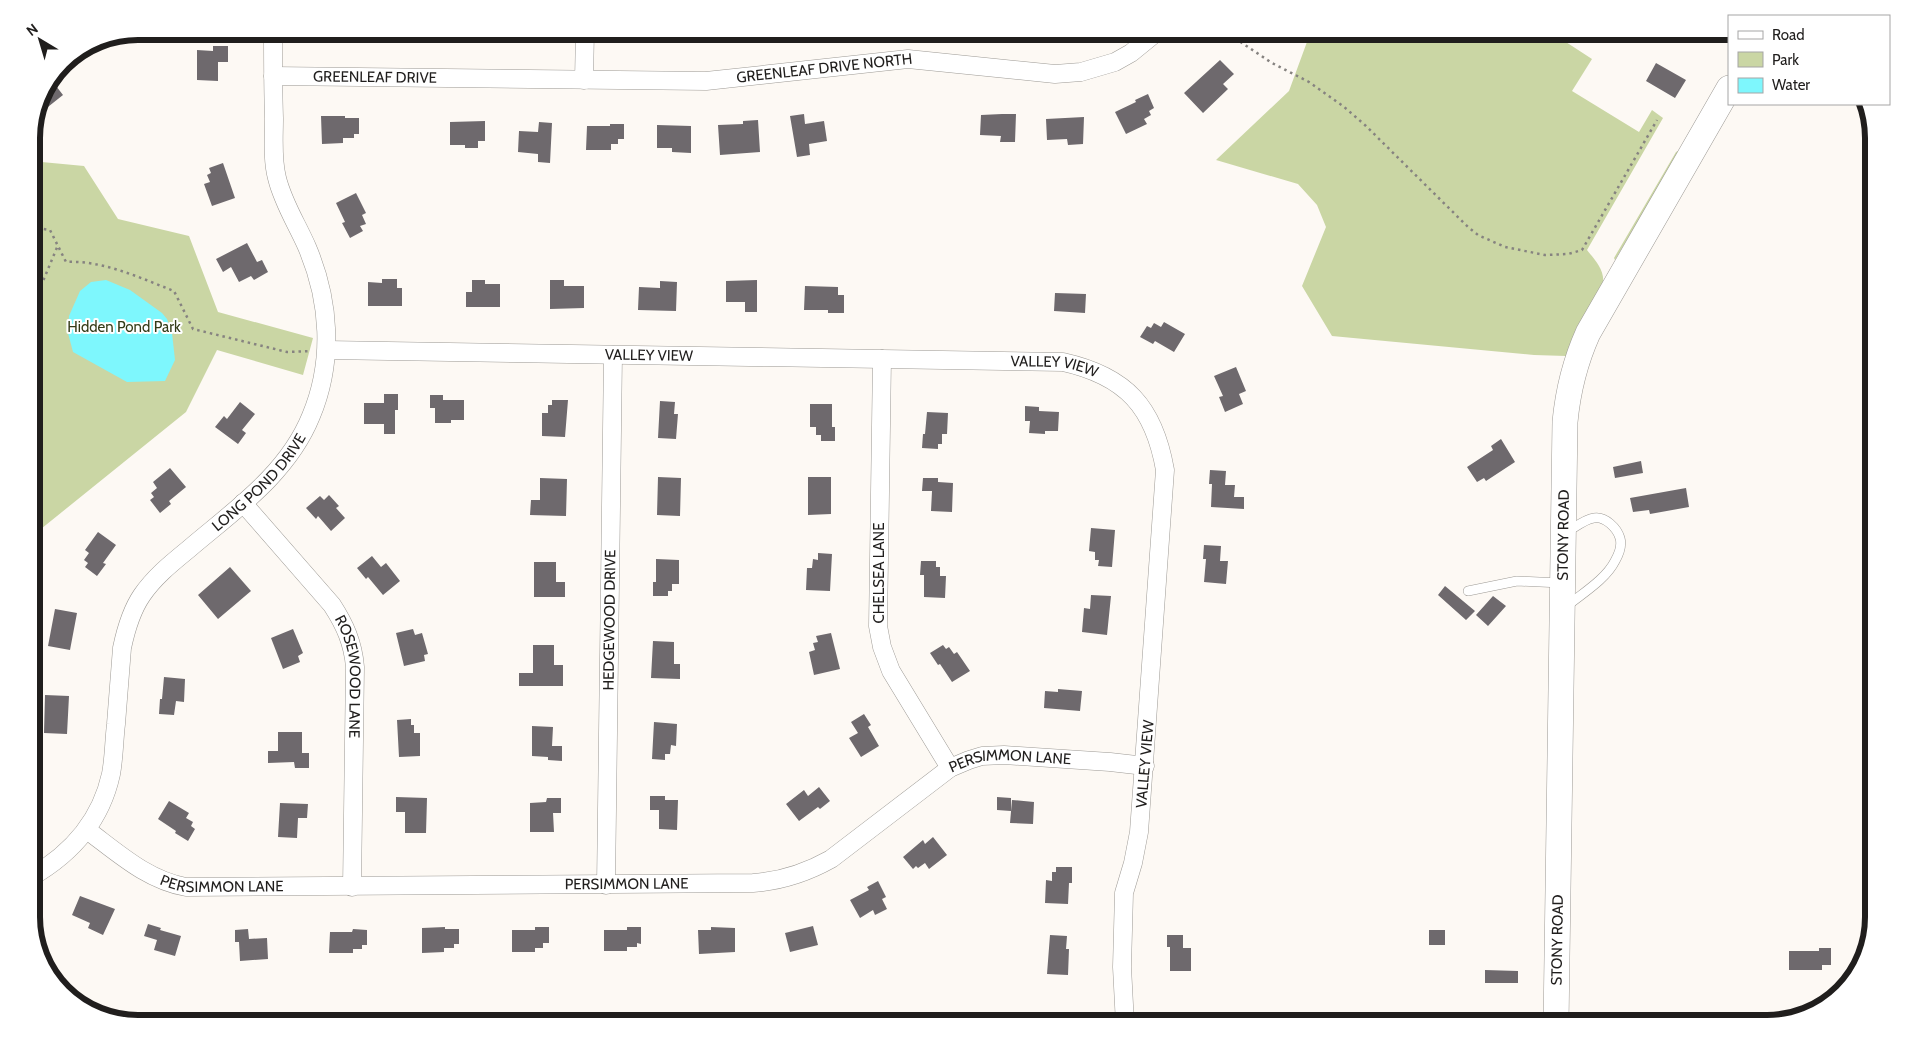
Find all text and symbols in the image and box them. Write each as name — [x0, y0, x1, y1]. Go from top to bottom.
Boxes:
north arrow — [15, 15, 65, 65]
legend — [1728, 15, 1890, 105]
text: N — [23, 20, 41, 40]
text: Road — [1772, 26, 1805, 44]
street label: GREENLEAF DRIVE NORTH — [735, 50, 913, 87]
text: Park — [1772, 51, 1799, 69]
street label: GREENLEAF DRIVE — [313, 67, 437, 87]
text: Water — [1772, 76, 1810, 94]
park label: Hidden Pond Park — [67, 318, 181, 336]
street label: VALLEY VIEW — [605, 346, 694, 365]
street label: VALLEY VIEW — [1011, 352, 1102, 381]
street label: LONG POND DRIVE — [208, 430, 310, 535]
street label: STONY ROAD — [1554, 489, 1573, 581]
street label: CHELSEA LANE — [870, 523, 888, 623]
street label: HEDGEWOOD DRIVE — [600, 549, 619, 691]
street label: ROSEWOOD LANE — [331, 612, 364, 738]
street label: VALLEY VIEW — [1132, 718, 1158, 809]
street label: PERSIMMON LANE — [946, 746, 1072, 776]
street label: PERSIMMON LANE — [158, 871, 284, 896]
street label: PERSIMMON LANE — [565, 874, 689, 893]
street label: STONY ROAD — [1548, 894, 1567, 986]

